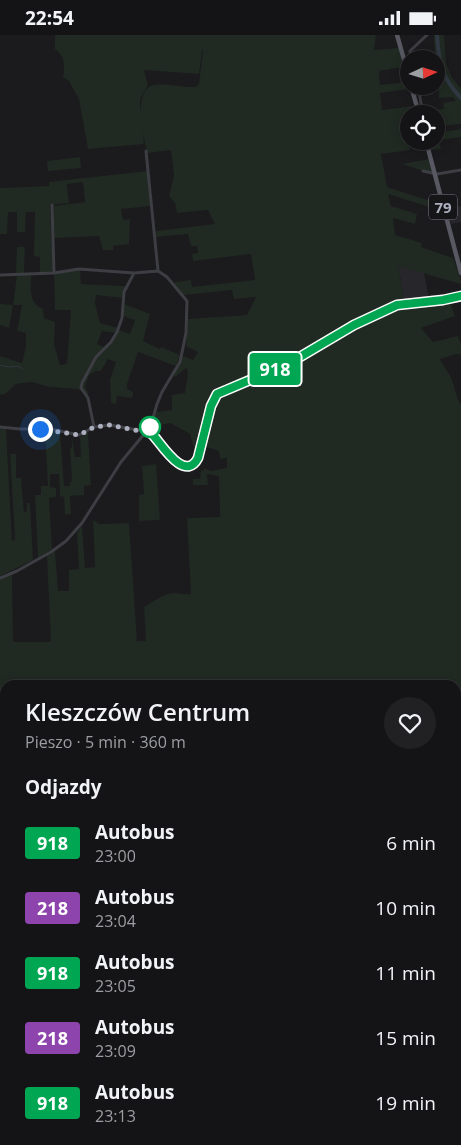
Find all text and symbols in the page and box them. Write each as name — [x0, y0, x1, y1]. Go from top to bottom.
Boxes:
text: 22:54 — [25, 5, 74, 31]
north arrow — [400, 50, 445, 95]
map controls — [400, 50, 445, 150]
button: locate — [400, 105, 445, 150]
road number: 79 — [429, 195, 457, 219]
line badge: 918 — [246, 353, 304, 385]
text: 918 — [260, 357, 290, 381]
unlabelled marker — [139, 416, 161, 438]
your location — [28, 417, 53, 442]
text: Kleszczów Centrum — [25, 695, 250, 728]
button: heart — [384, 697, 436, 749]
text: Pieszo · 5 min · 360 m — [25, 731, 186, 753]
text: Odjazdy — [25, 774, 102, 800]
text: Autobus — [95, 819, 175, 845]
text: 6 min — [386, 830, 436, 856]
text: 918 — [37, 831, 68, 855]
text: 23:00 — [95, 845, 136, 867]
text: Autobus — [95, 884, 175, 910]
text: 10 min — [375, 895, 436, 921]
text: 218 — [37, 896, 68, 920]
text: 23:04 — [95, 910, 136, 932]
text: Autobus — [95, 949, 175, 975]
text: 11 min — [375, 960, 436, 986]
text: 918 — [37, 961, 68, 985]
text: 23:05 — [95, 975, 136, 997]
text: Autobus — [95, 1014, 175, 1040]
text: 15 min — [375, 1025, 436, 1051]
text: 218 — [37, 1026, 68, 1050]
text: 23:09 — [95, 1040, 136, 1062]
text: Autobus — [95, 1079, 175, 1105]
text: 19 min — [375, 1090, 436, 1116]
text: 918 — [37, 1091, 68, 1115]
text: 23:13 — [95, 1105, 136, 1127]

